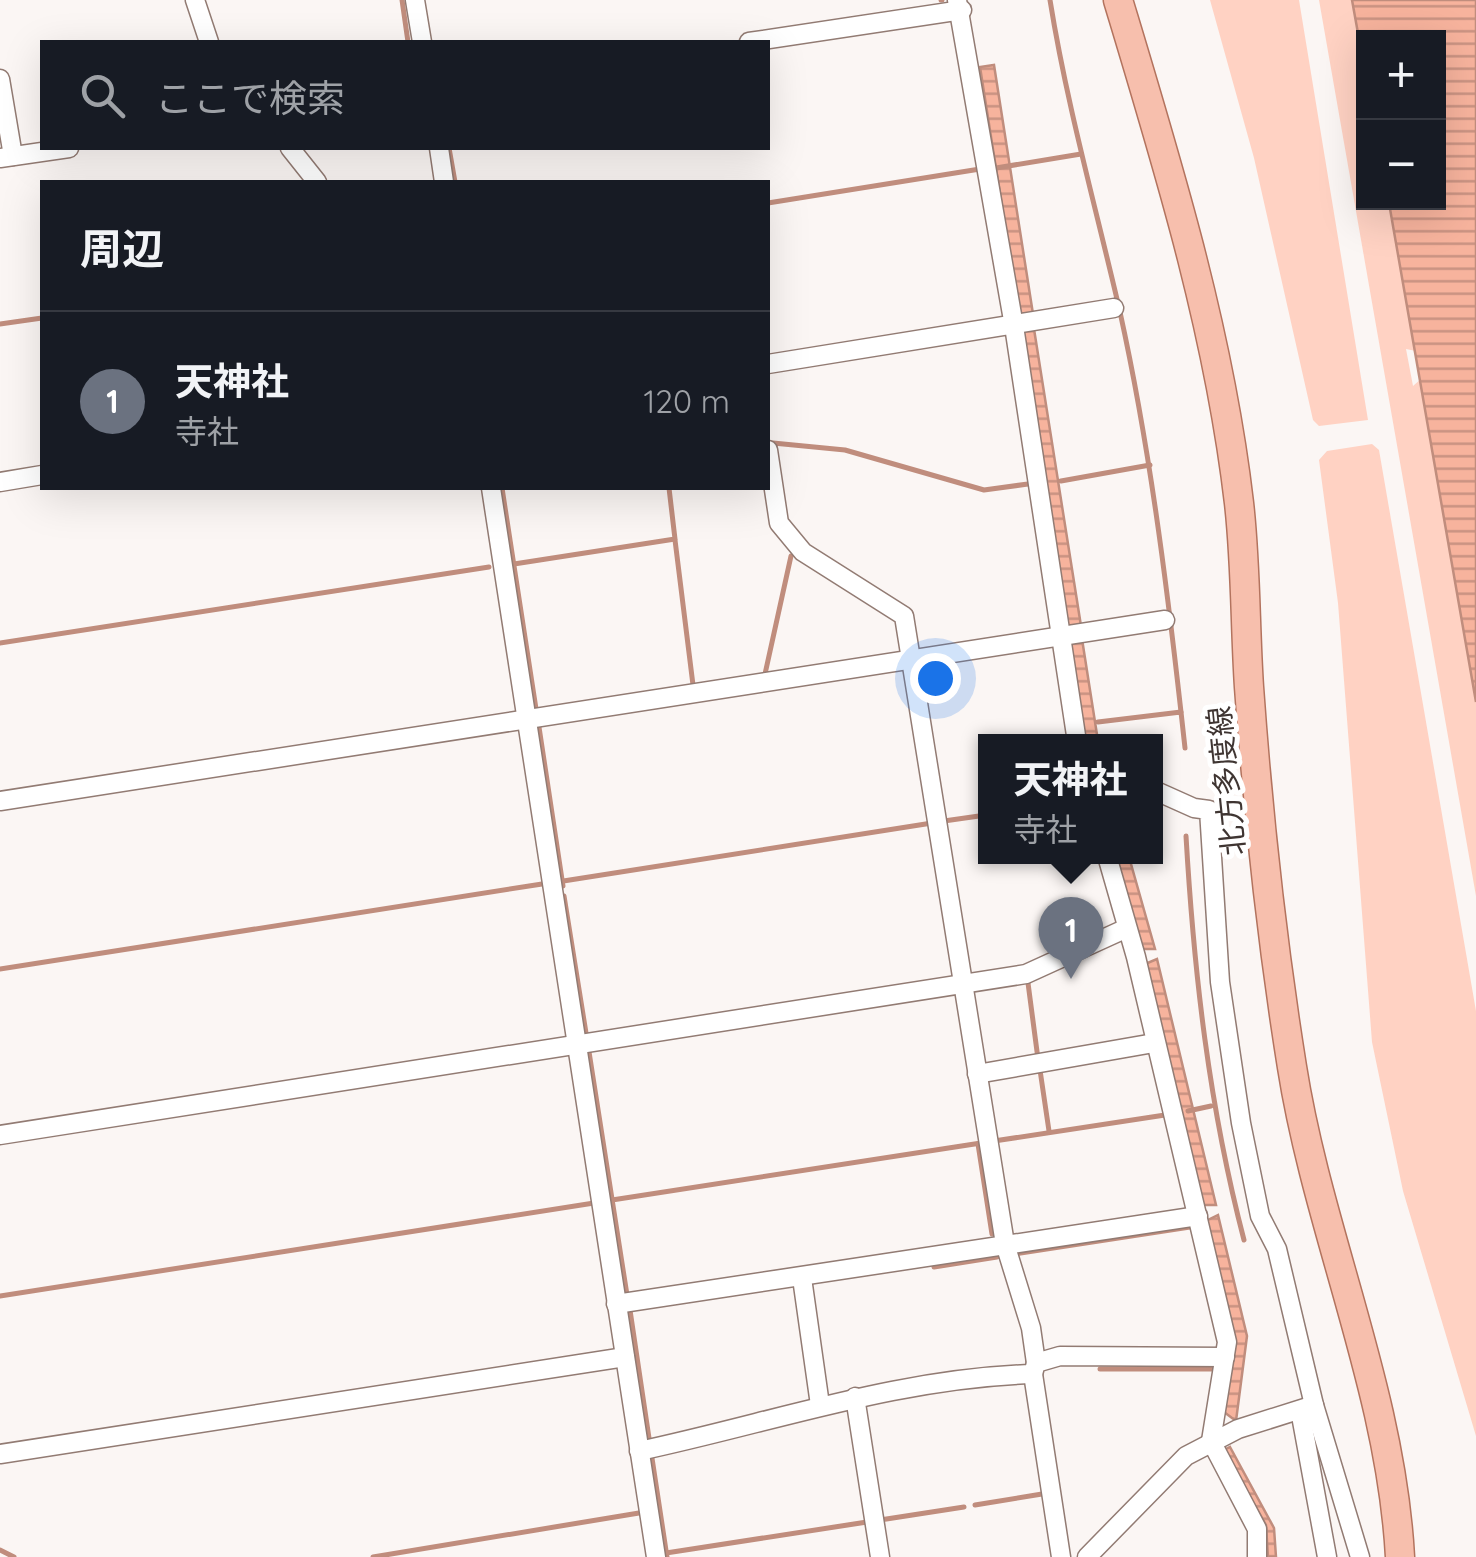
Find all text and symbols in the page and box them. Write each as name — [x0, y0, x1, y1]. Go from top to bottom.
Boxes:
map controls — [1356, 30, 1446, 210]
button: + — [1356, 30, 1446, 120]
search box — [40, 40, 770, 150]
icon: search — [75, 68, 130, 123]
text: ここで検索 — [155, 74, 345, 122]
button: − — [1356, 120, 1446, 210]
text: 周辺 — [80, 222, 164, 275]
text: 天神社 — [175, 357, 289, 405]
text: 1 — [106, 381, 119, 421]
text: 120 m — [643, 381, 730, 421]
text: 寺社 — [175, 411, 239, 451]
your location — [910, 653, 961, 704]
street label: 北方多度線 — [1199, 704, 1253, 858]
popup — [978, 734, 1163, 864]
text: 天神社 — [1013, 755, 1128, 803]
text: 寺社 — [1013, 809, 1078, 849]
pin: 1 — [1038, 896, 1104, 979]

